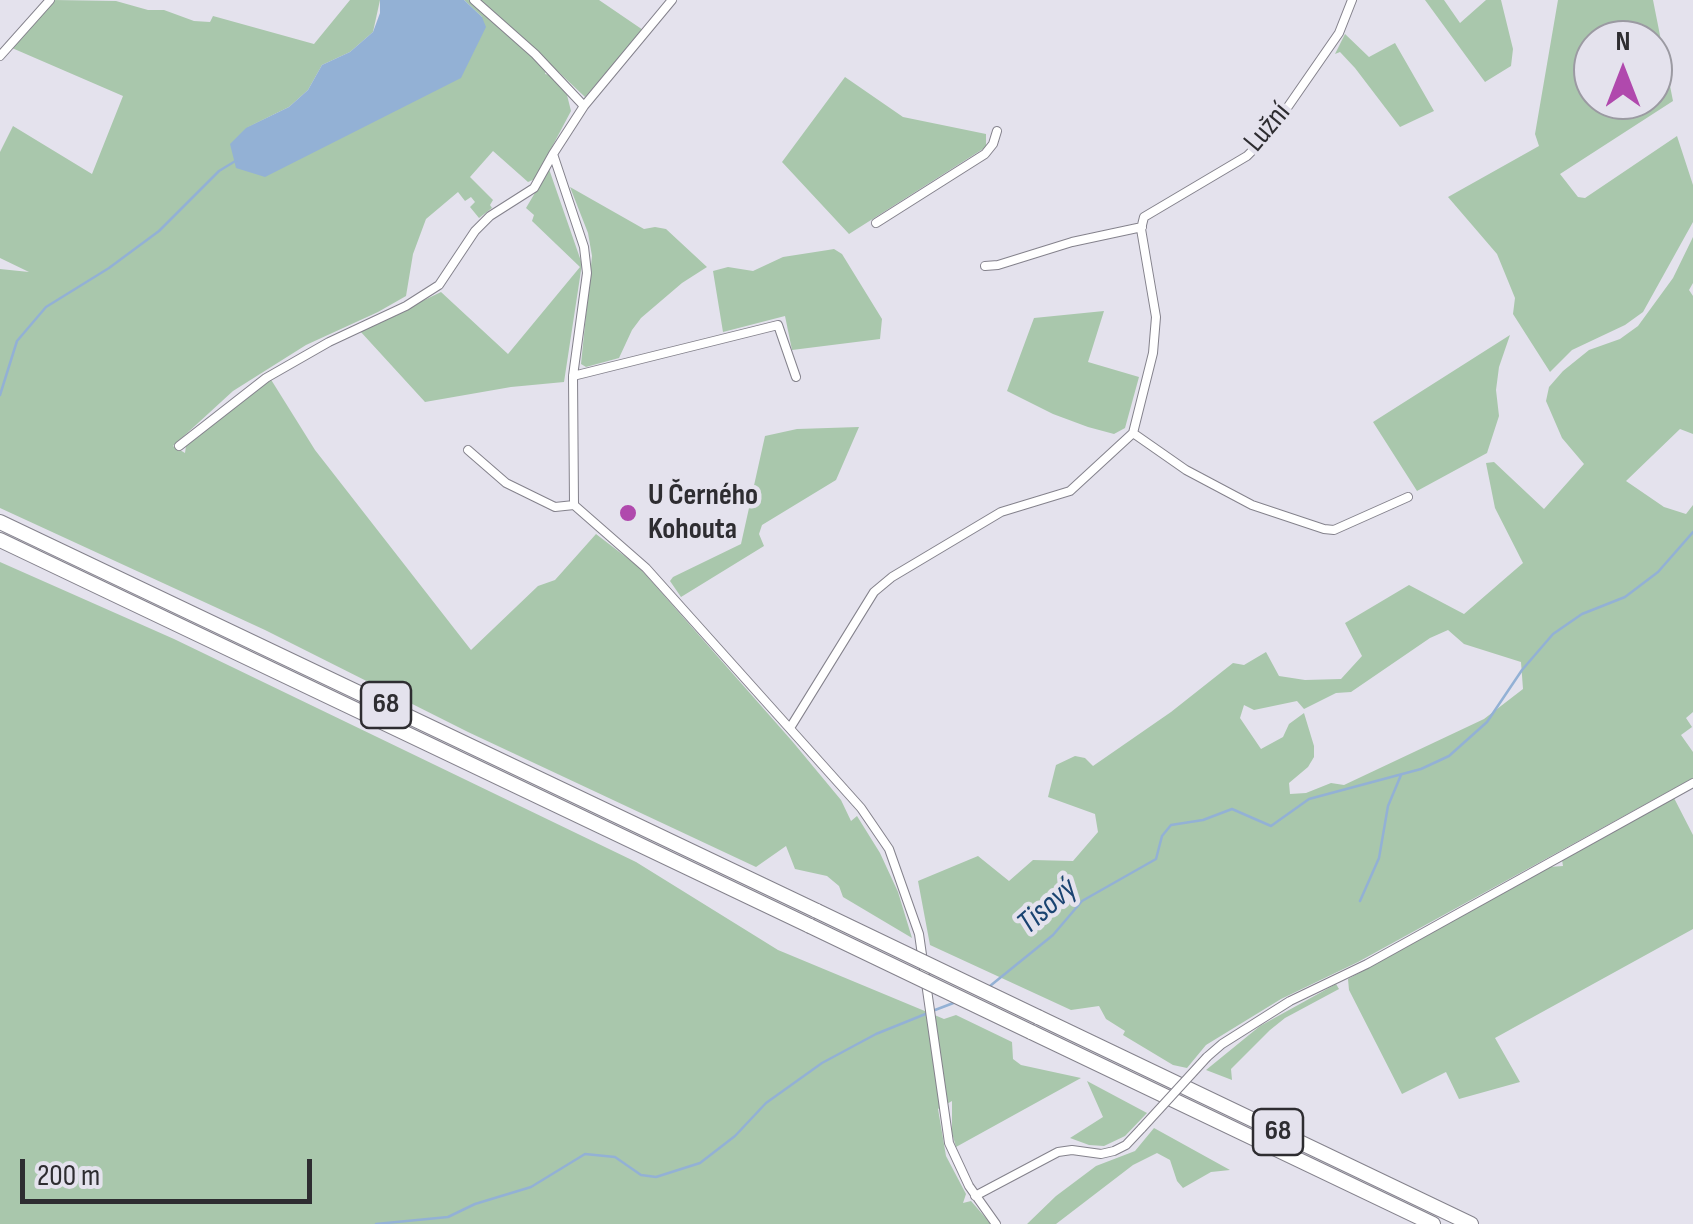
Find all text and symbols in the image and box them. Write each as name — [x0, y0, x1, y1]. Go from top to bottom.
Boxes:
north arrow — [1573, 20, 1673, 120]
text: N — [1616, 25, 1630, 58]
street label: Lužní — [1237, 96, 1299, 160]
place label: U Černého Kohouta — [648, 478, 758, 548]
marker: U Černého Kohouta — [617, 502, 639, 524]
road number: 68 — [361, 682, 411, 728]
water label: Tisový — [1010, 871, 1086, 943]
road number: 68 — [1253, 1109, 1303, 1155]
scale bar — [25, 1139, 318, 1201]
text: 200 m — [37, 1158, 100, 1194]

